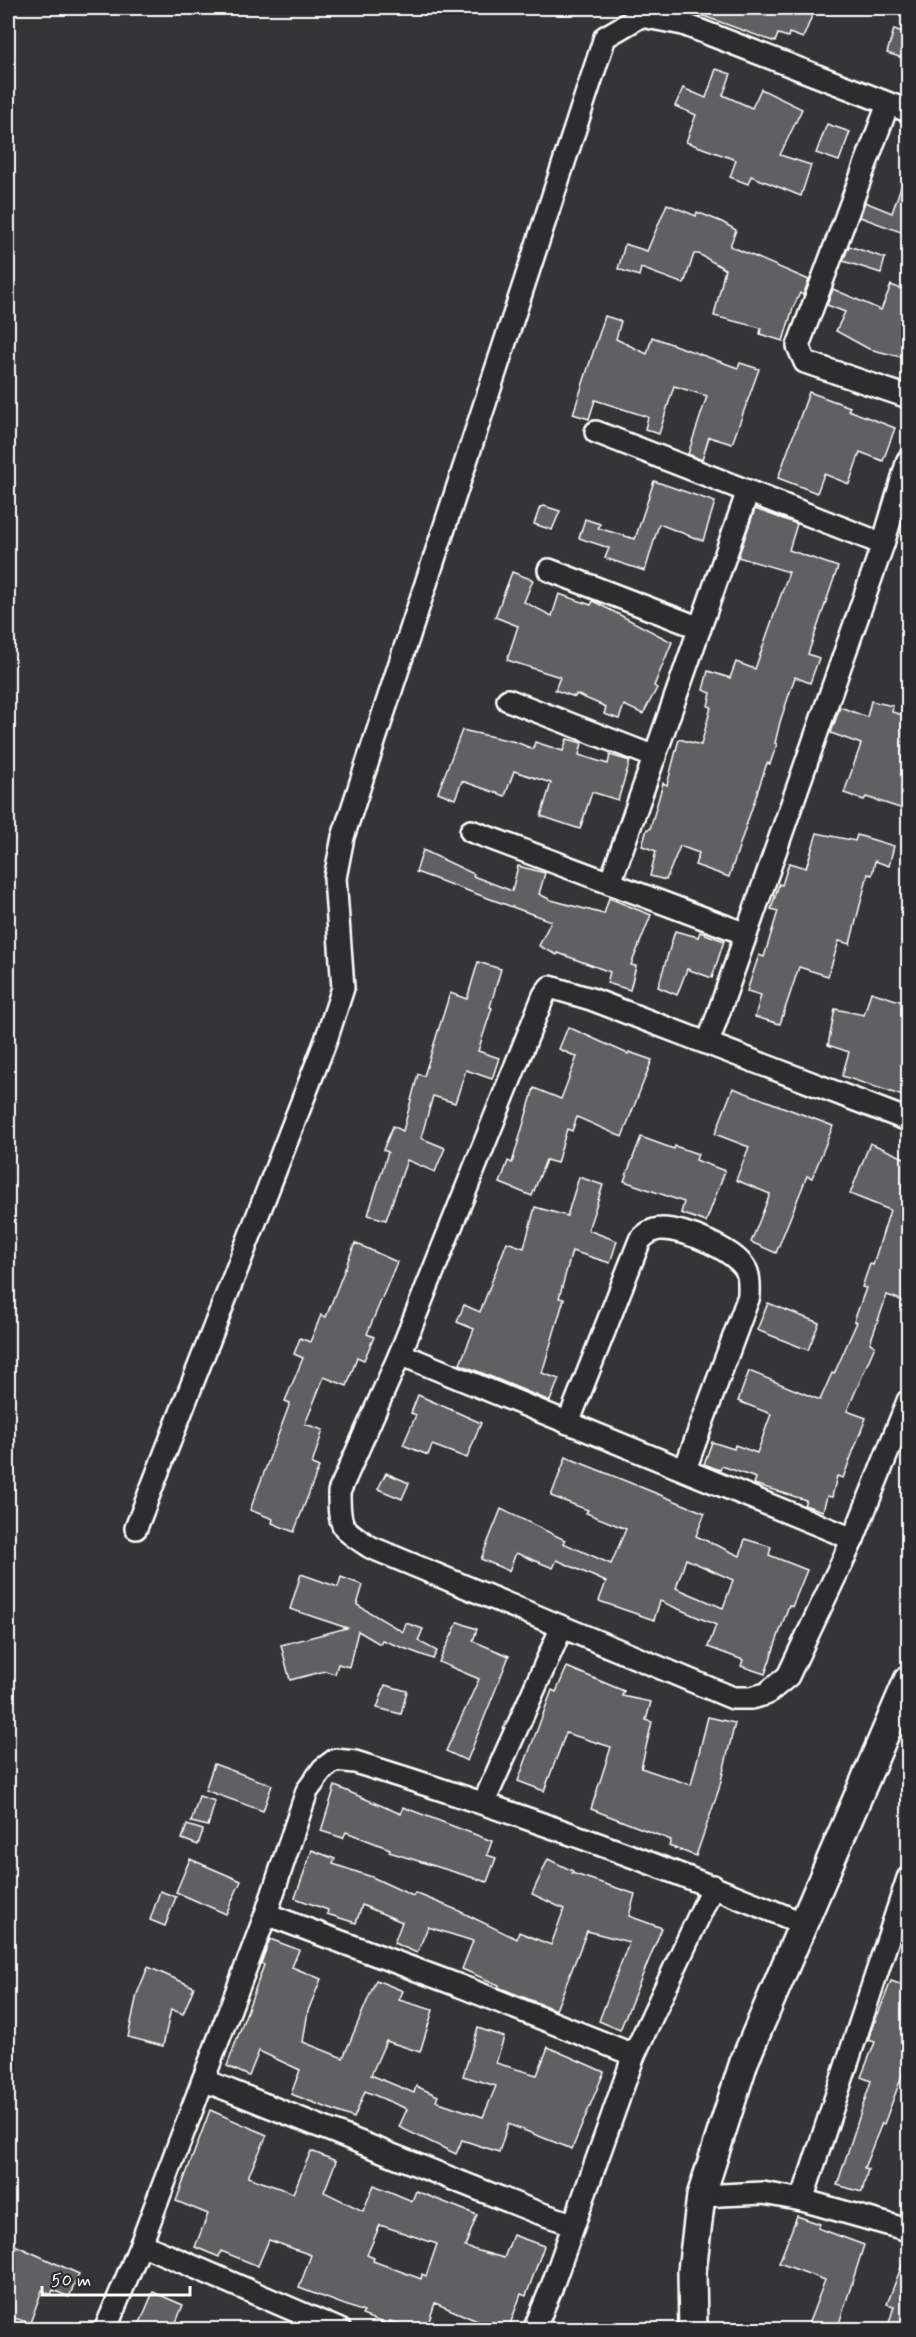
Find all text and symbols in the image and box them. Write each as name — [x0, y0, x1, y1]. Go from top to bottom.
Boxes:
scale bar — [42, 2259, 190, 2297]
text: 50 m — [51, 2269, 91, 2293]

